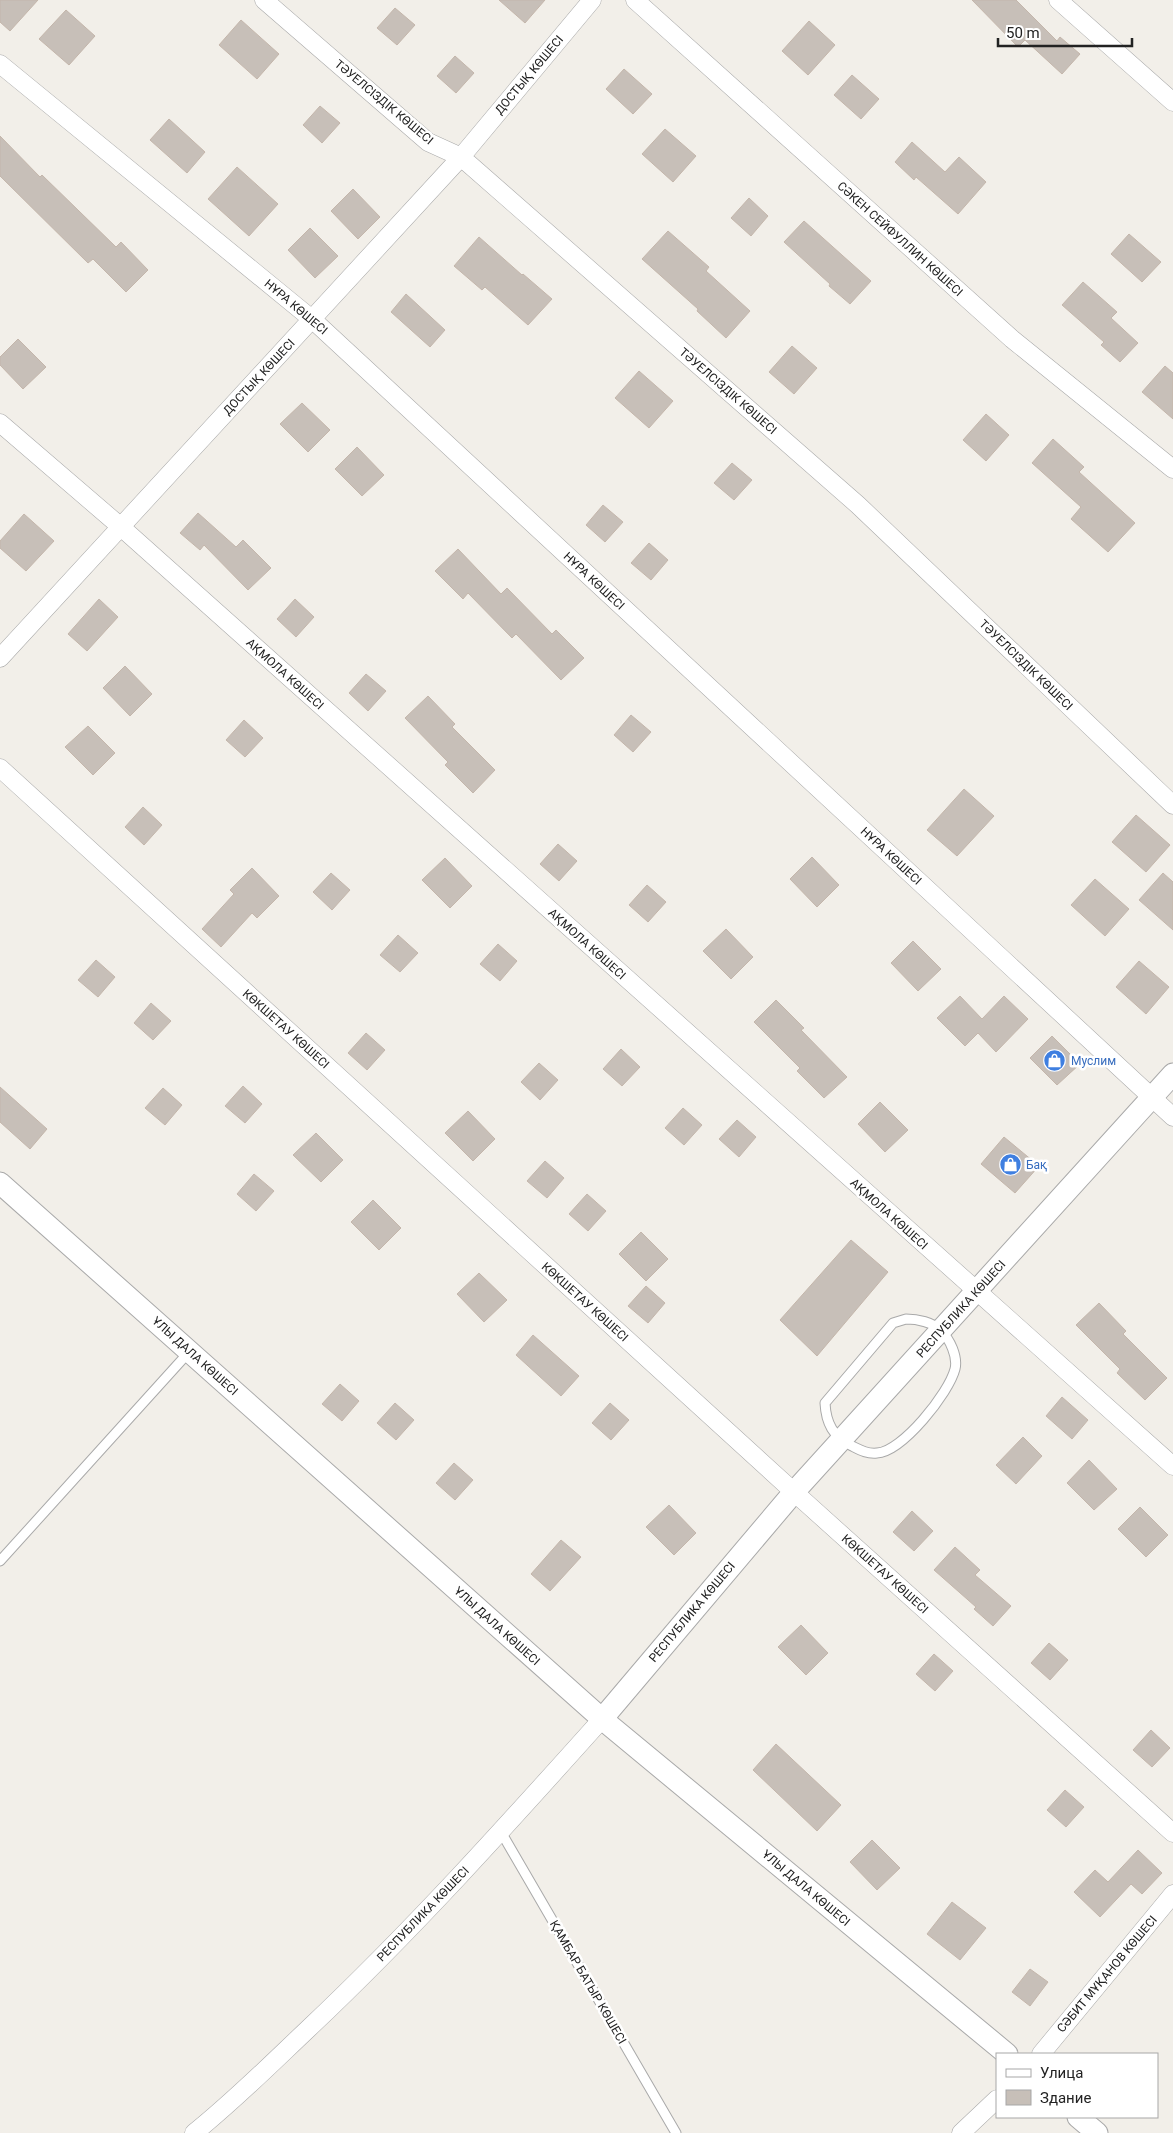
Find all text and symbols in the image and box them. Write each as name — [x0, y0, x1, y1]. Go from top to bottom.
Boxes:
scale bar — [998, 15, 1132, 47]
text: 50 m — [1006, 24, 1040, 42]
street label: ДОСТЫҚ КӨШЕСІ — [492, 33, 566, 117]
street label: ТӘУЕЛСІЗДІК КӨШЕСІ — [332, 57, 436, 147]
street label: СӘКЕН СЕЙФУЛЛИН КӨШЕСІ — [834, 178, 966, 299]
street label: НҰРА КӨШЕСІ — [262, 277, 330, 337]
street label: ДОСТЫҚ КӨШЕСІ — [220, 336, 298, 418]
street label: ТӘУЕЛСІЗДІК КӨШЕСІ — [677, 345, 779, 437]
street label: НҰРА КӨШЕСІ — [561, 549, 627, 613]
street label: ТӘУЕЛСІЗДІК КӨШЕСІ — [976, 617, 1076, 713]
street label: АҚМОЛА КӨШЕСІ — [244, 636, 326, 712]
street label: НҰРА КӨШЕСІ — [858, 824, 924, 888]
street label: АҚМОЛА КӨШЕСІ — [546, 906, 628, 982]
street label: КӨКШЕТАУ КӨШЕСІ — [240, 986, 332, 1072]
shop icon: Муслим — [1043, 1049, 1067, 1073]
place label: Муслим — [1071, 1054, 1116, 1068]
shop icon: Бақ — [998, 1153, 1022, 1177]
place label: Бақ — [1026, 1158, 1047, 1172]
street label: АҚМОЛА КӨШЕСІ — [848, 1176, 930, 1252]
street label: РЕСПУБЛИКА КӨШЕСІ — [914, 1257, 1008, 1361]
street label: КӨКШЕТАУ КӨШЕСІ — [539, 1259, 631, 1345]
street label: ҰЛЫ ДАЛА КӨШЕСІ — [149, 1314, 241, 1398]
street label: КӨКШЕТАУ КӨШЕСІ — [839, 1531, 931, 1617]
street label: РЕСПУБЛИКА КӨШЕСІ — [646, 1559, 738, 1665]
street label: ҰЛЫ ДАЛА КӨШЕСІ — [451, 1584, 543, 1668]
street label: ҰЛЫ ДАЛА КӨШЕСІ — [759, 1847, 853, 1929]
street label: РЕСПУБЛИКА КӨШЕСІ — [374, 1864, 472, 1964]
street label: СӘБИТ МҰҚАНОВ КӨШЕСІ — [1054, 1913, 1160, 2035]
street label: ҚАМБАР БАТЫР КӨШЕСІ — [547, 1918, 629, 2046]
legend — [996, 2053, 1158, 2118]
text: Улица — [1040, 2064, 1083, 2082]
text: Здание — [1040, 2089, 1091, 2107]

